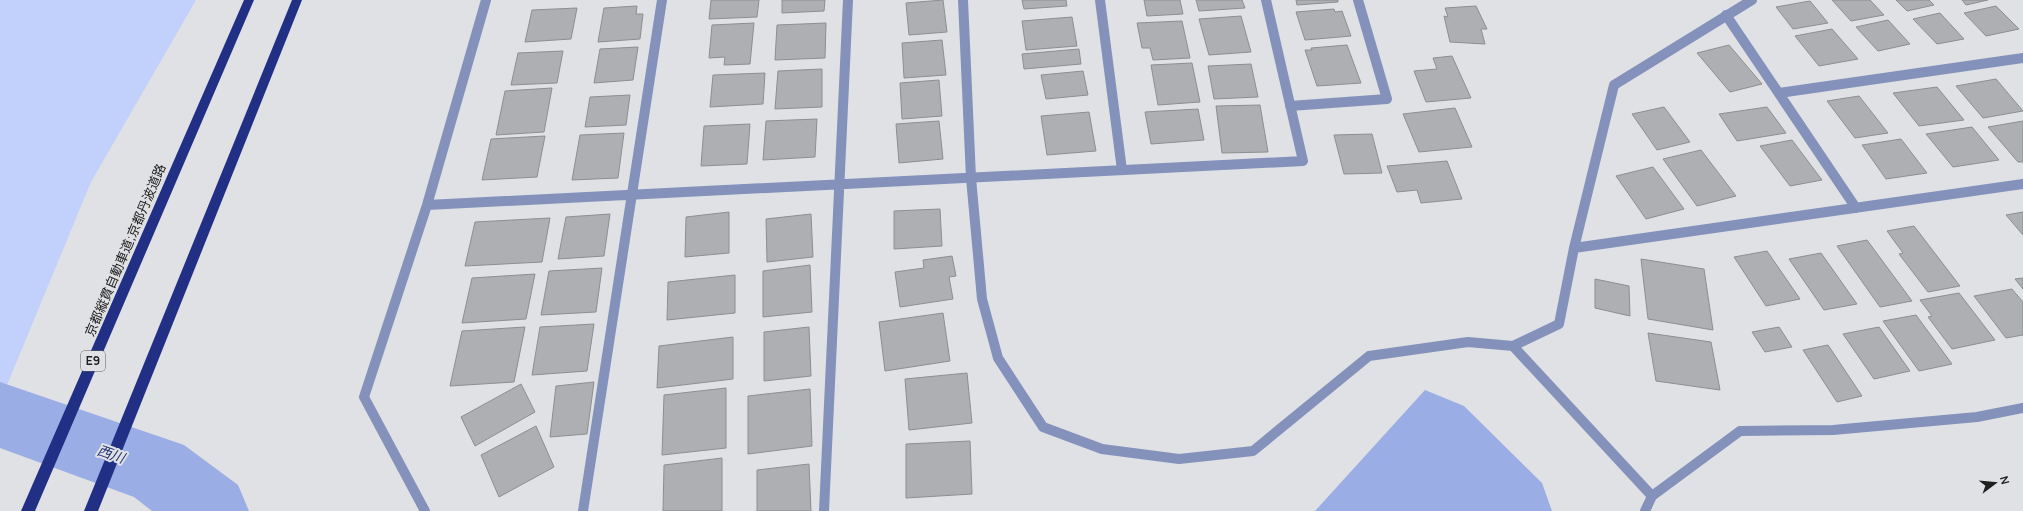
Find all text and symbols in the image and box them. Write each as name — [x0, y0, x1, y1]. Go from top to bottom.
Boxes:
street label: 京都縦貫自動車道;京都丹波道路 — [80, 161, 170, 339]
road number: E9 — [81, 351, 105, 371]
water label: 西川 — [95, 440, 129, 468]
north arrow — [1975, 463, 2015, 503]
text: N — [1997, 474, 2013, 486]

